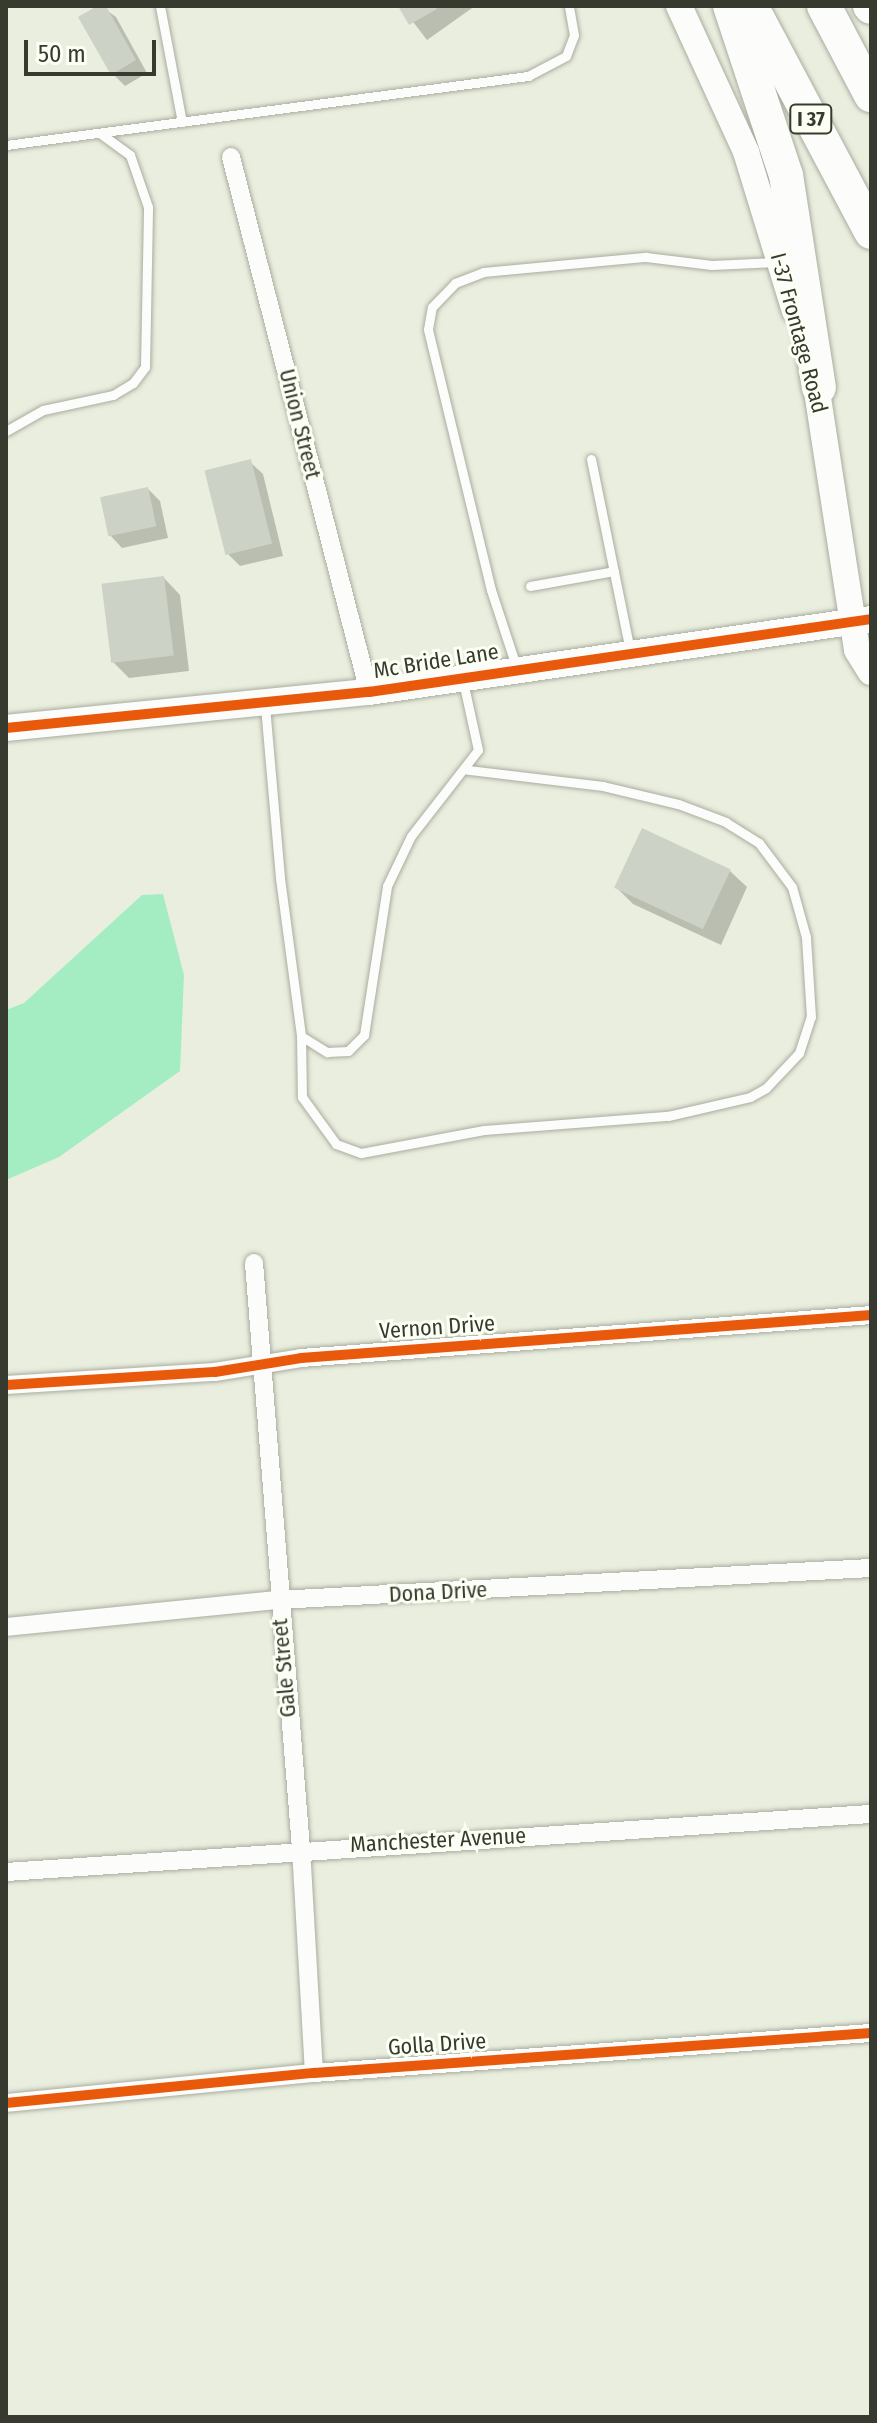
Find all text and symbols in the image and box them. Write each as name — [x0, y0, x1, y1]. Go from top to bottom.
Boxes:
scale bar — [28, 24, 160, 74]
text: 50 m — [38, 40, 86, 68]
road number: I 37 — [789, 103, 833, 135]
street label: I-37 Frontage Road — [765, 250, 833, 416]
street label: Union Street — [274, 366, 326, 482]
street label: Mc Bride Lane — [372, 638, 500, 684]
street label: Vernon Drive — [378, 1310, 496, 1344]
street label: Dona Drive — [388, 1576, 488, 1608]
street label: Gale Street — [267, 1618, 301, 1718]
street label: Manchester Avenue — [349, 1822, 527, 1858]
street label: Golla Drive — [387, 2027, 487, 2061]

